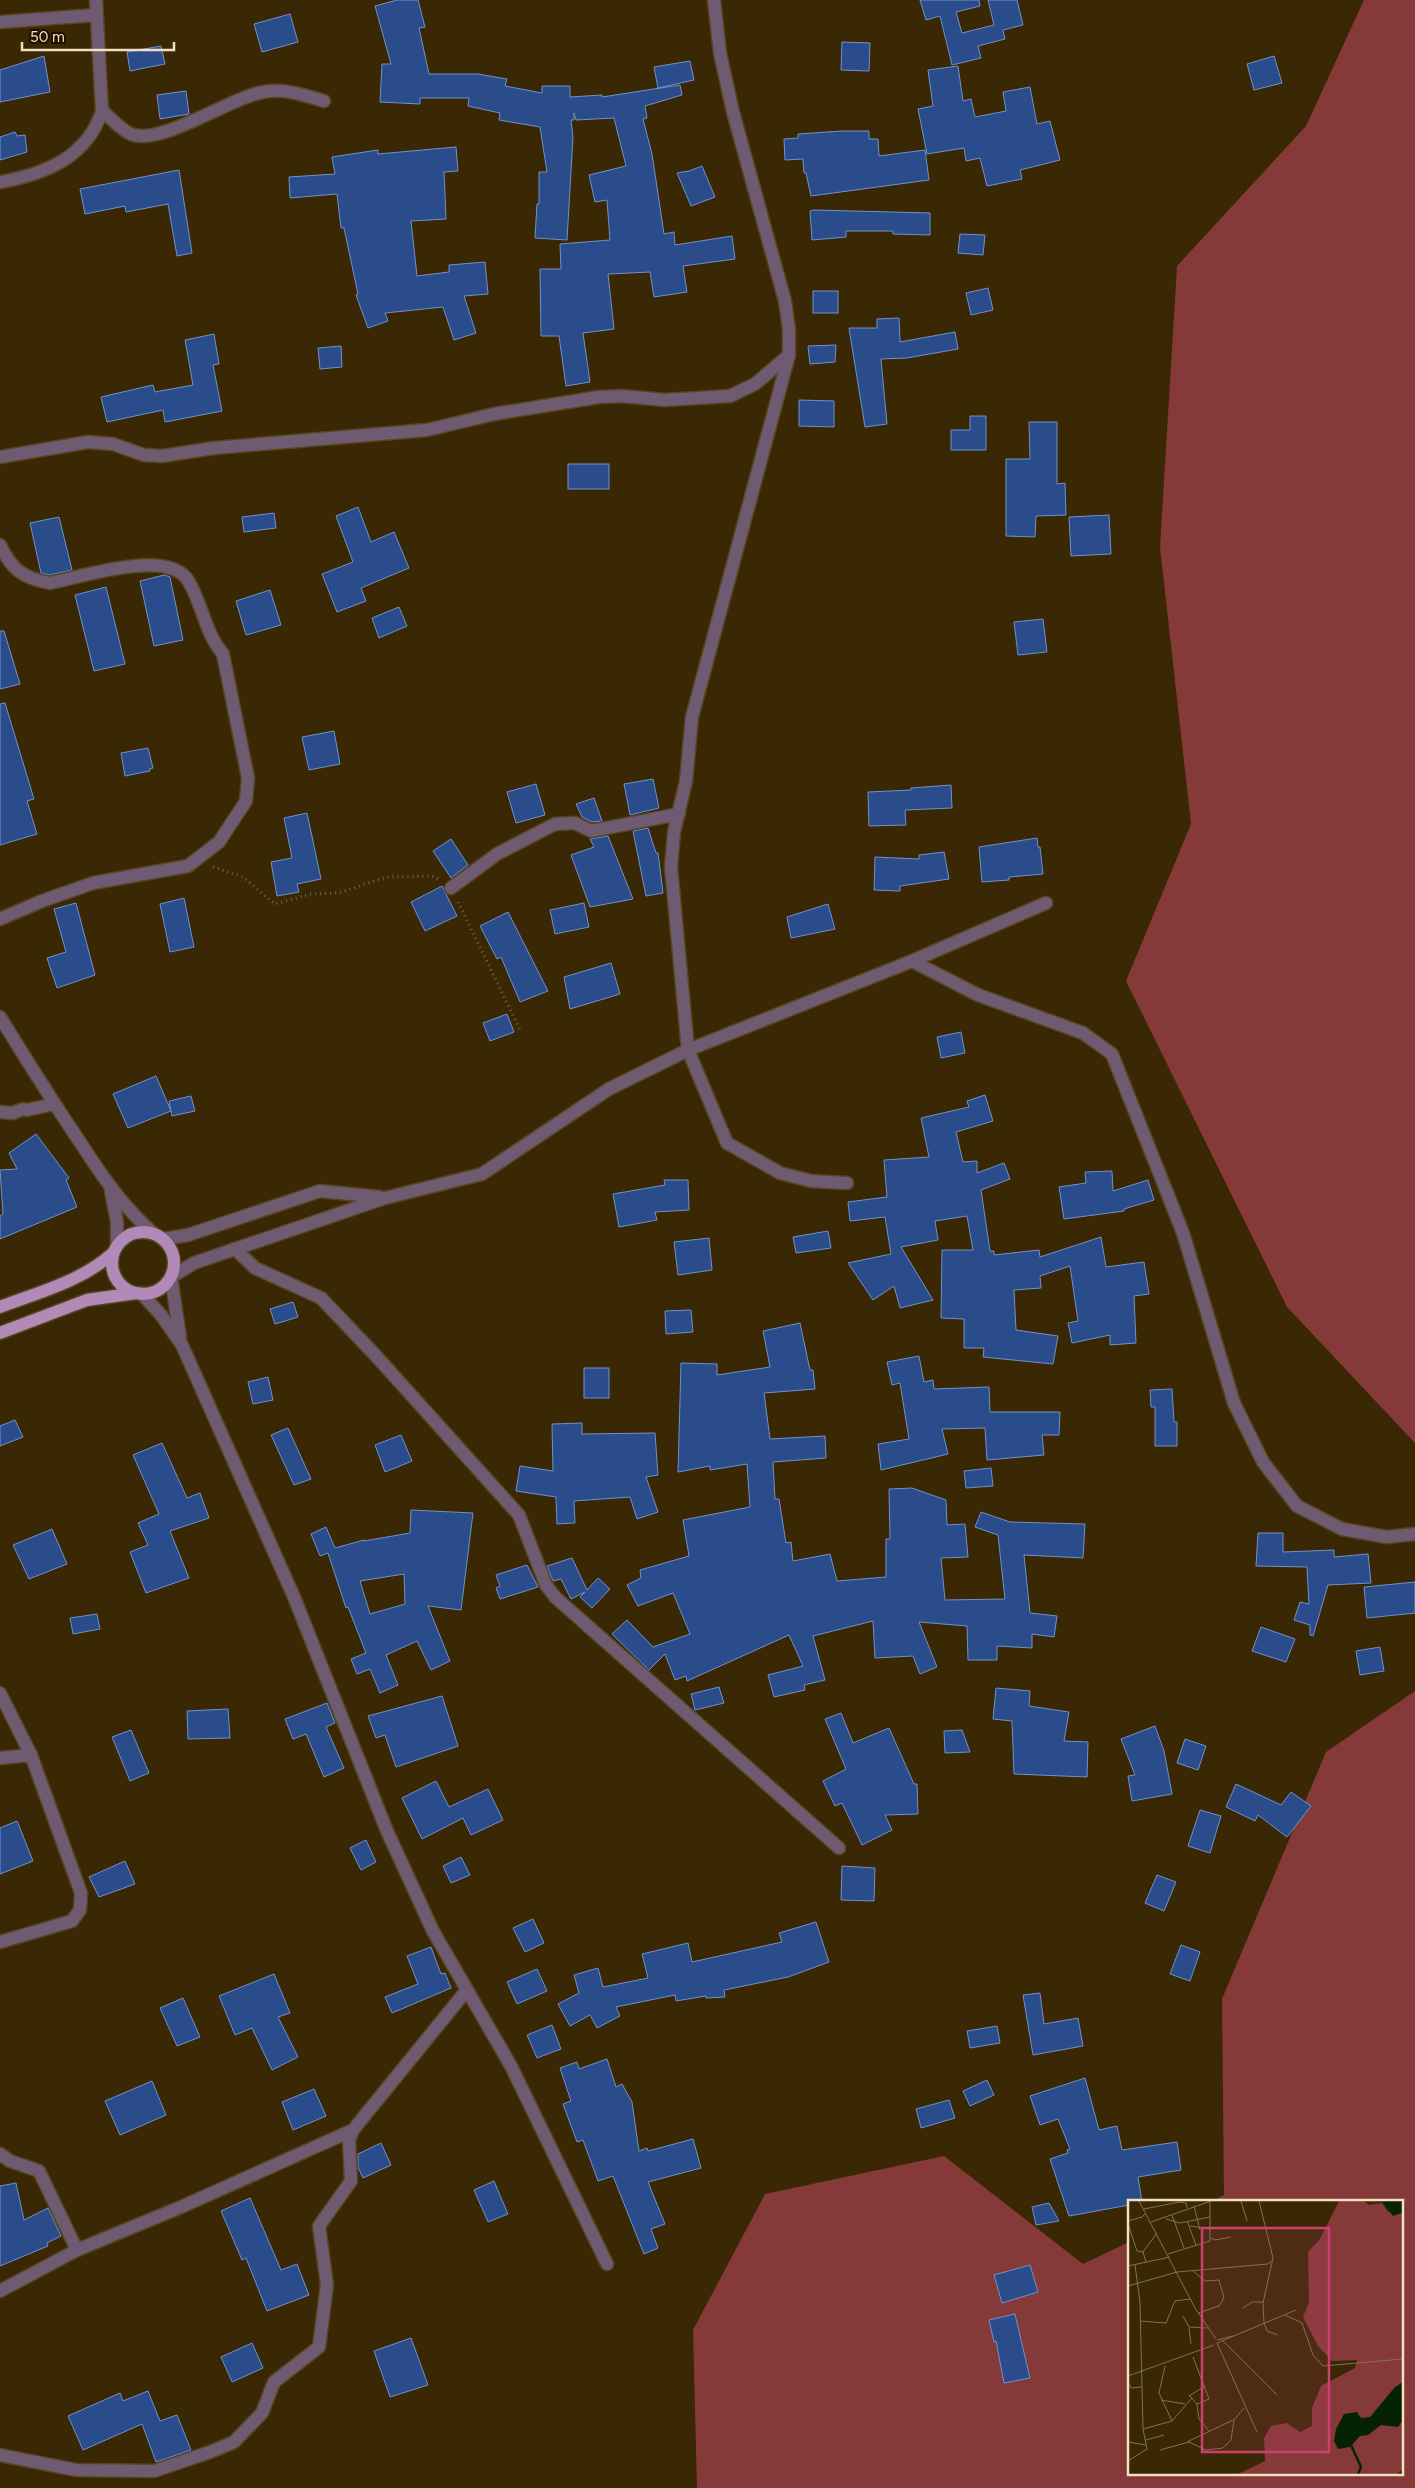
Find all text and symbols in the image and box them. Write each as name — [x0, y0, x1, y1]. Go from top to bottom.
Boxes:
scale bar — [22, 20, 175, 52]
text: 50 m — [30, 28, 65, 46]
inset map — [1128, 2200, 1402, 2476]

